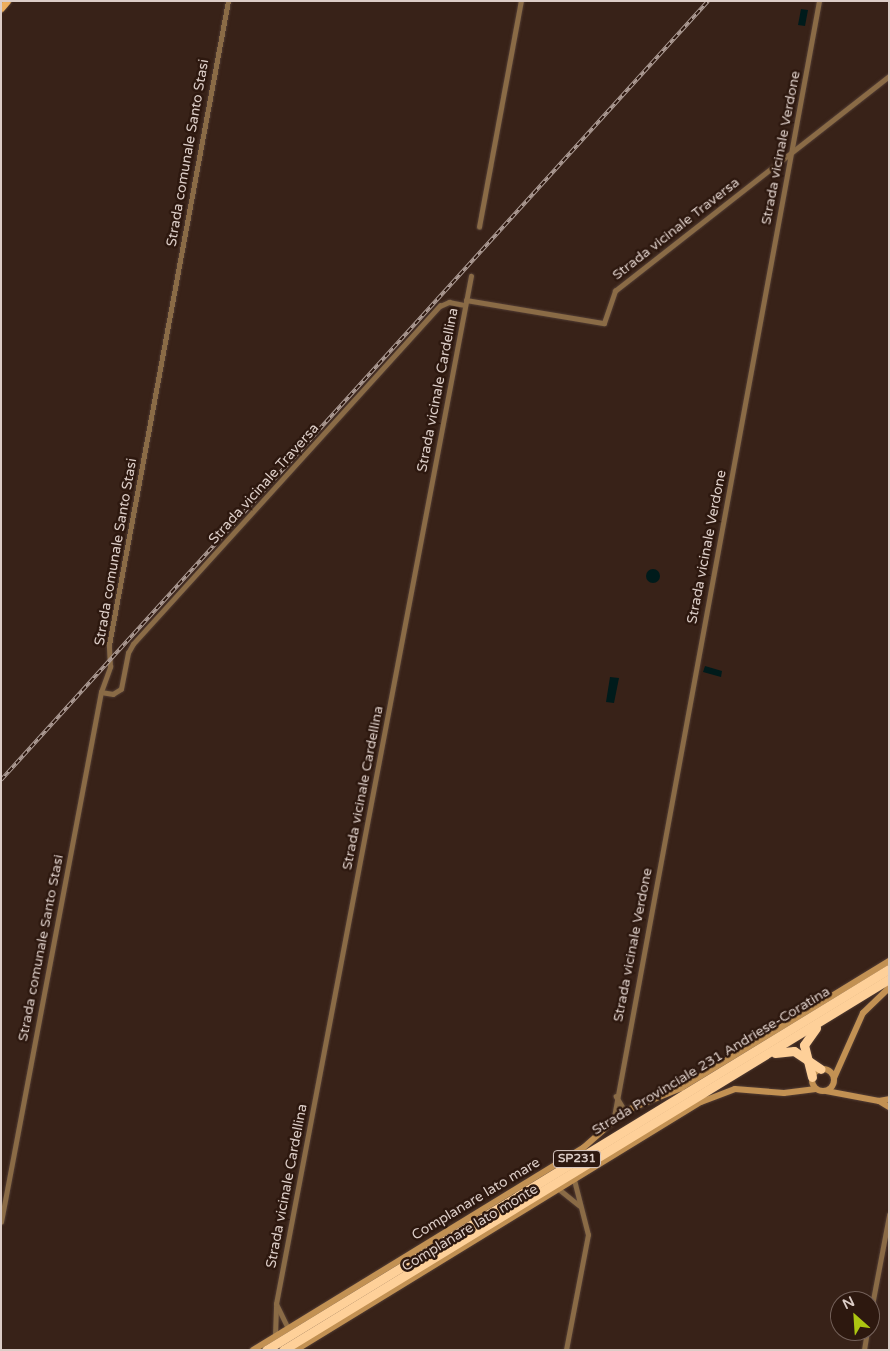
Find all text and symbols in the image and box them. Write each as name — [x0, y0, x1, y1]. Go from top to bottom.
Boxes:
street label: Strada comunale Santo Stasi — [163, 58, 213, 248]
street label: Strada vicinale Verdone — [758, 70, 804, 226]
street label: Strada vicinale Traversa — [609, 174, 743, 284]
street label: Strada vicinale Cardellina — [414, 306, 462, 474]
street label: Strada vicinale Traversa — [205, 420, 323, 548]
street label: Strada comunale Santo Stasi — [91, 457, 141, 647]
street label: Strada vicinale Verdone — [684, 469, 730, 625]
street label: Strada vicinale Cardellina — [339, 704, 387, 872]
street label: Strada comunale Santo Stasi — [15, 853, 67, 1043]
street label: Strada vicinale Verdone — [610, 867, 656, 1023]
street label: Strada Provinciale 231 Andriese-Coratina — [589, 983, 833, 1139]
street label: Strada vicinale Cardellina — [263, 1102, 311, 1270]
road number: SP231 — [552, 1150, 602, 1168]
street label: Complanare lato mare — [409, 1154, 543, 1244]
street label: Complanare lato monte — [399, 1181, 541, 1275]
north arrow — [830, 1291, 880, 1341]
text: N — [840, 1293, 857, 1313]

